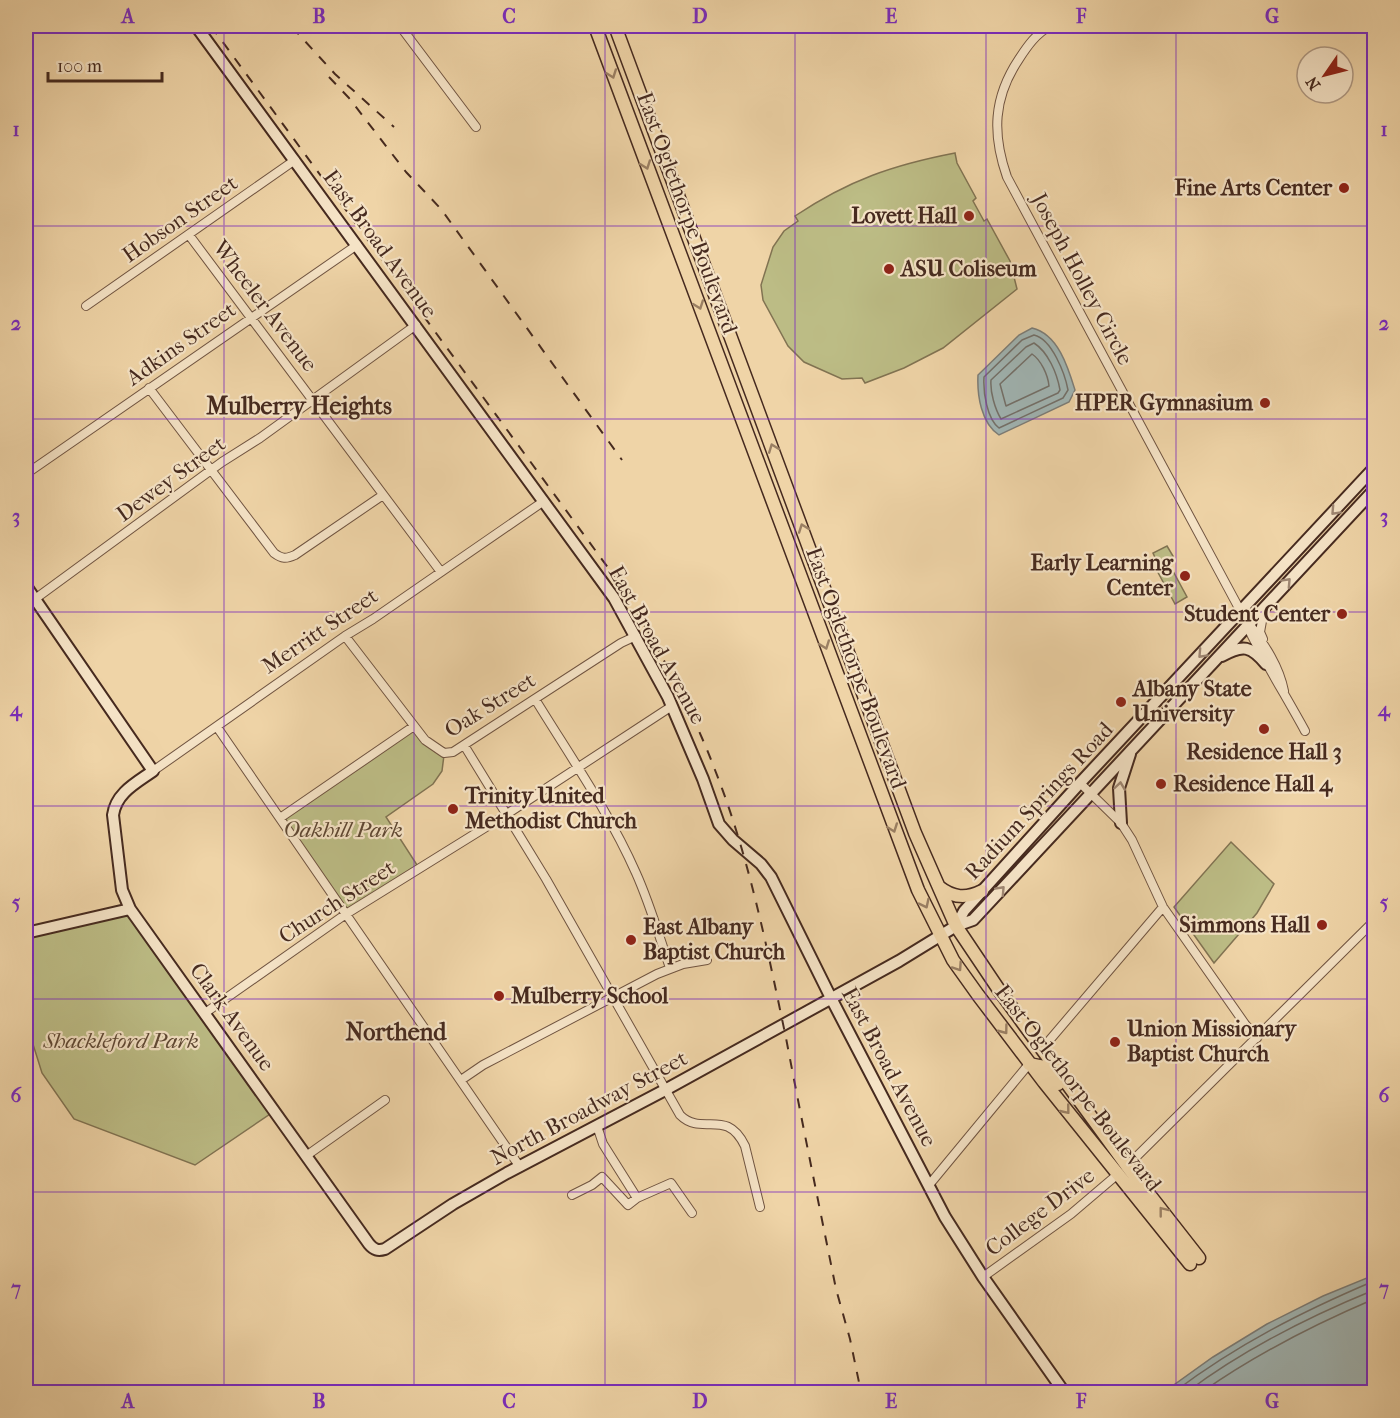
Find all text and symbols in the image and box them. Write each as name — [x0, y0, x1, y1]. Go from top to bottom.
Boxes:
text: A — [120, 5, 136, 28]
text: B — [312, 5, 326, 28]
text: C — [502, 5, 516, 28]
text: D — [692, 5, 708, 28]
text: E — [885, 5, 897, 28]
text: F — [1075, 5, 1087, 28]
text: G — [1265, 5, 1279, 28]
scale bar — [48, 45, 162, 83]
north arrow — [1295, 45, 1355, 105]
text: 100 m — [57, 56, 102, 77]
one-way arrow — [605, 68, 618, 79]
text: N — [1301, 72, 1324, 94]
street label: East Oglethorpe Boulevard — [631, 89, 743, 338]
text: 1 — [12, 118, 20, 141]
text: 1 — [1380, 118, 1388, 141]
one-way arrow — [639, 159, 652, 170]
street label: East Broad Avenue — [318, 165, 443, 323]
street label: Hobson Street — [117, 170, 243, 268]
place label: Fine Arts Center — [1174, 175, 1333, 201]
marker: Fine Arts Center — [1337, 181, 1351, 195]
street label: Joseph Holley Circle — [1025, 187, 1138, 369]
place label: Lovett Hall — [851, 203, 958, 229]
marker: Lovett Hall — [962, 209, 976, 223]
street label: Wheeler Avenue — [207, 235, 323, 377]
place label: ASU Coliseum — [899, 256, 1037, 282]
marker: ASU Coliseum — [882, 262, 896, 276]
street label: Adkins Street — [120, 297, 241, 392]
one-way arrow — [691, 299, 704, 309]
text: 2 — [11, 312, 21, 335]
text: 2 — [1379, 312, 1389, 335]
place label: HPER Gymnasium — [1075, 390, 1254, 416]
district label: Mulberry Heights — [206, 392, 392, 420]
marker: HPER Gymnasium — [1258, 396, 1272, 410]
street label: Dewey Street — [111, 431, 231, 527]
one-way arrow — [768, 443, 780, 454]
one-way arrow — [1331, 504, 1342, 515]
text: 3 — [12, 505, 20, 528]
text: 3 — [1380, 505, 1388, 528]
one-way arrow — [797, 523, 810, 534]
street label: East Oglethorpe Boulevard — [800, 544, 912, 793]
place label: Early Learning Center — [1031, 550, 1174, 601]
street label: East Broad Avenue — [603, 561, 711, 729]
marker: Early Learning Center — [1178, 569, 1192, 583]
one-way arrow — [1280, 579, 1291, 589]
street label: Merritt Street — [257, 583, 383, 679]
place label: Student Center — [1184, 601, 1331, 627]
marker: Student Center — [1335, 607, 1349, 621]
one-way arrow — [818, 639, 830, 650]
one-way arrow — [1198, 647, 1209, 658]
street label: Oak Street — [440, 667, 540, 743]
place label: Albany State University — [1131, 676, 1252, 727]
marker: Albany State University — [1114, 695, 1128, 709]
text: 4 — [9, 698, 23, 722]
text: 4 — [1377, 698, 1391, 722]
street label: Radium Springs Road — [959, 716, 1119, 885]
marker: Residence Hall 3 — [1257, 722, 1271, 736]
place label: Residence Hall 3 — [1186, 739, 1342, 765]
place label: Residence Hall 4 — [1173, 771, 1333, 797]
marker: Residence Hall 4 — [1154, 777, 1168, 791]
one-way arrow — [1114, 781, 1126, 791]
place label: Trinity United Methodist Church — [464, 783, 637, 834]
marker: Trinity United Methodist Church — [446, 802, 460, 816]
park label: Oakhill Park — [283, 817, 403, 843]
one-way arrow — [886, 821, 898, 832]
street label: Church Street — [274, 855, 400, 949]
one-way arrow — [994, 886, 1005, 897]
text: 5 — [12, 891, 21, 914]
text: 5 — [1380, 891, 1389, 914]
one-way arrow — [918, 898, 929, 909]
place label: Simmons Hall — [1179, 912, 1311, 938]
place label: East Albany Baptist Church — [643, 914, 786, 965]
marker: Simmons Hall — [1315, 918, 1329, 932]
marker: East Albany Baptist Church — [624, 933, 638, 947]
street label: Clark Avenue — [184, 958, 280, 1076]
one-way arrow — [951, 960, 962, 971]
street label: East Oglethorpe Boulevard — [989, 979, 1167, 1197]
place label: Mulberry School — [510, 983, 669, 1009]
street label: East Broad Avenue — [836, 983, 942, 1151]
marker: Mulberry School — [492, 989, 506, 1003]
place label: Union Missionary Baptist Church — [1126, 1016, 1297, 1067]
district label: Northend — [346, 1018, 447, 1046]
one-way arrow — [996, 1023, 1007, 1034]
park label: Shackleford Park — [42, 1028, 199, 1054]
marker: Union Missionary Baptist Church — [1108, 1035, 1122, 1049]
street label: North Broadway Street — [486, 1045, 692, 1171]
text: 6 — [11, 1084, 23, 1107]
text: 6 — [1379, 1084, 1391, 1107]
one-way arrow — [1058, 1103, 1069, 1114]
street label: College Drive — [980, 1162, 1100, 1261]
one-way arrow — [1159, 1207, 1170, 1218]
text: 7 — [10, 1277, 21, 1300]
text: 7 — [1378, 1277, 1389, 1300]
text: A — [120, 1390, 136, 1413]
text: B — [312, 1390, 326, 1413]
text: C — [502, 1390, 516, 1413]
text: D — [692, 1390, 708, 1413]
text: E — [885, 1390, 897, 1413]
text: F — [1075, 1390, 1087, 1413]
text: G — [1265, 1390, 1279, 1413]

